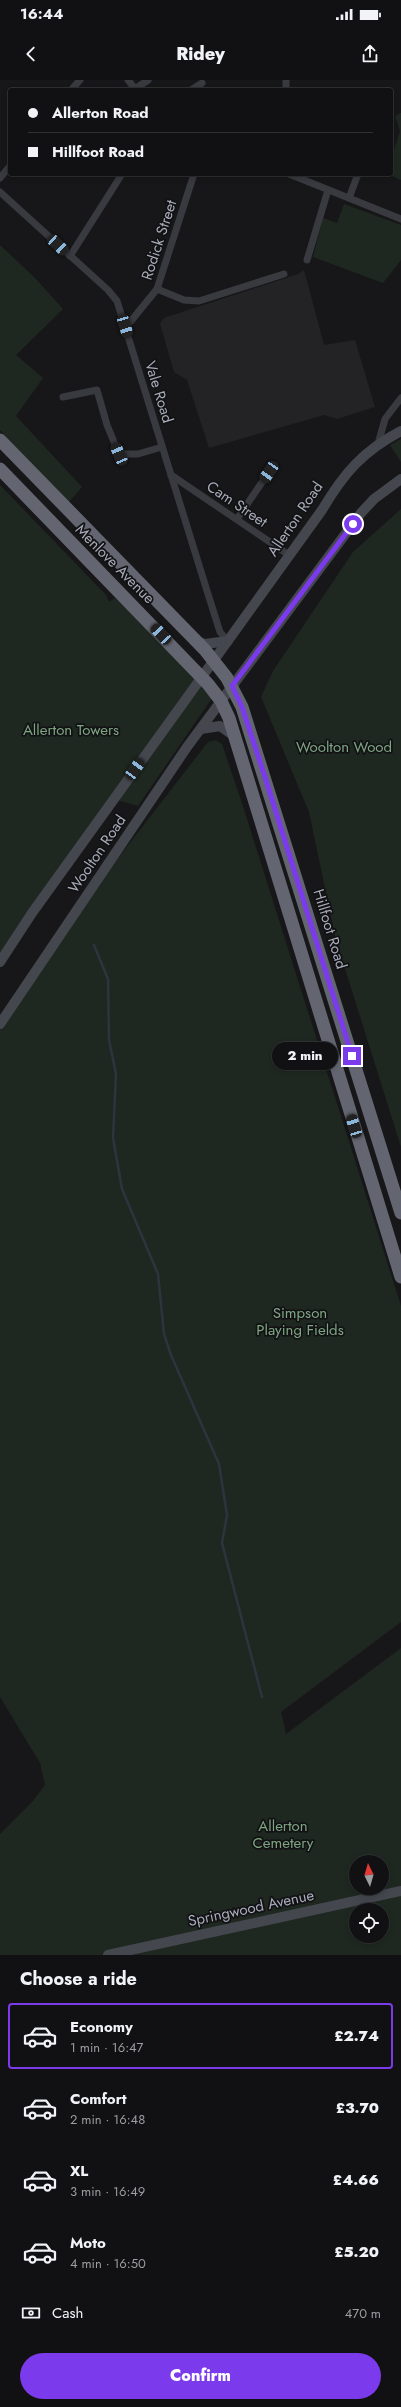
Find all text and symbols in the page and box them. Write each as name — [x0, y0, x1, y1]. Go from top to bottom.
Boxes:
text: 16:44 — [20, 3, 63, 25]
text: Ridey — [176, 41, 225, 67]
icon: back — [20, 43, 42, 65]
icon: share — [359, 43, 381, 65]
text: Allerton Road — [52, 102, 149, 124]
text: Hillfoot Road — [52, 141, 144, 163]
street label: Rodick Street — [136, 197, 182, 283]
car — [45, 232, 71, 258]
car — [116, 313, 134, 339]
street label: Vale Road — [139, 358, 179, 426]
car — [109, 441, 129, 467]
car — [257, 459, 281, 485]
street label: Cam Street — [202, 475, 272, 533]
street label: Allerton Road — [262, 477, 328, 561]
route start — [344, 515, 362, 533]
street label: Menlove Avenue — [70, 519, 160, 609]
car — [148, 621, 174, 647]
park label: Allerton Towers — [23, 719, 119, 741]
park label: Woolton Wood — [296, 736, 392, 758]
car — [123, 756, 147, 782]
street label: Woolton Road — [63, 811, 131, 897]
street label: Hillfoot Road — [307, 886, 353, 972]
callout: 2 min — [272, 1042, 338, 1070]
text: 2 min — [288, 1046, 322, 1065]
route end — [343, 1047, 361, 1065]
car — [345, 1113, 363, 1139]
park label: Simpson Playing Fields — [256, 1302, 344, 1341]
park label: Allerton Cemetery — [253, 1815, 314, 1854]
north arrow — [349, 1855, 389, 1895]
map controls — [349, 1855, 389, 1943]
street label: Springwood Avenue — [186, 1884, 316, 1932]
button: locate — [349, 1903, 389, 1943]
text: Choose a ride — [20, 1966, 137, 1992]
text: Economy — [70, 2016, 133, 2038]
icon: car — [22, 2018, 58, 2054]
text: £2.74 — [334, 2025, 379, 2047]
text: 1 min · 16:47 — [70, 2038, 143, 2057]
text: Comfort — [70, 2088, 127, 2110]
icon: car — [22, 2090, 58, 2126]
text: £3.70 — [336, 2097, 379, 2119]
text: 2 min · 16:48 — [70, 2110, 145, 2129]
text: XL — [70, 2160, 88, 2182]
icon: car — [22, 2162, 58, 2198]
text: £4.66 — [333, 2169, 379, 2191]
text: 3 min · 16:49 — [70, 2182, 145, 2201]
text: Moto — [70, 2232, 106, 2254]
icon: car — [22, 2234, 58, 2270]
text: £5.20 — [334, 2241, 379, 2263]
text: 4 min · 16:50 — [70, 2254, 146, 2273]
icon: cash — [20, 2302, 42, 2324]
text: Cash — [52, 2302, 83, 2324]
text: 470 m — [345, 2304, 381, 2323]
button: Confirm — [20, 2353, 381, 2399]

